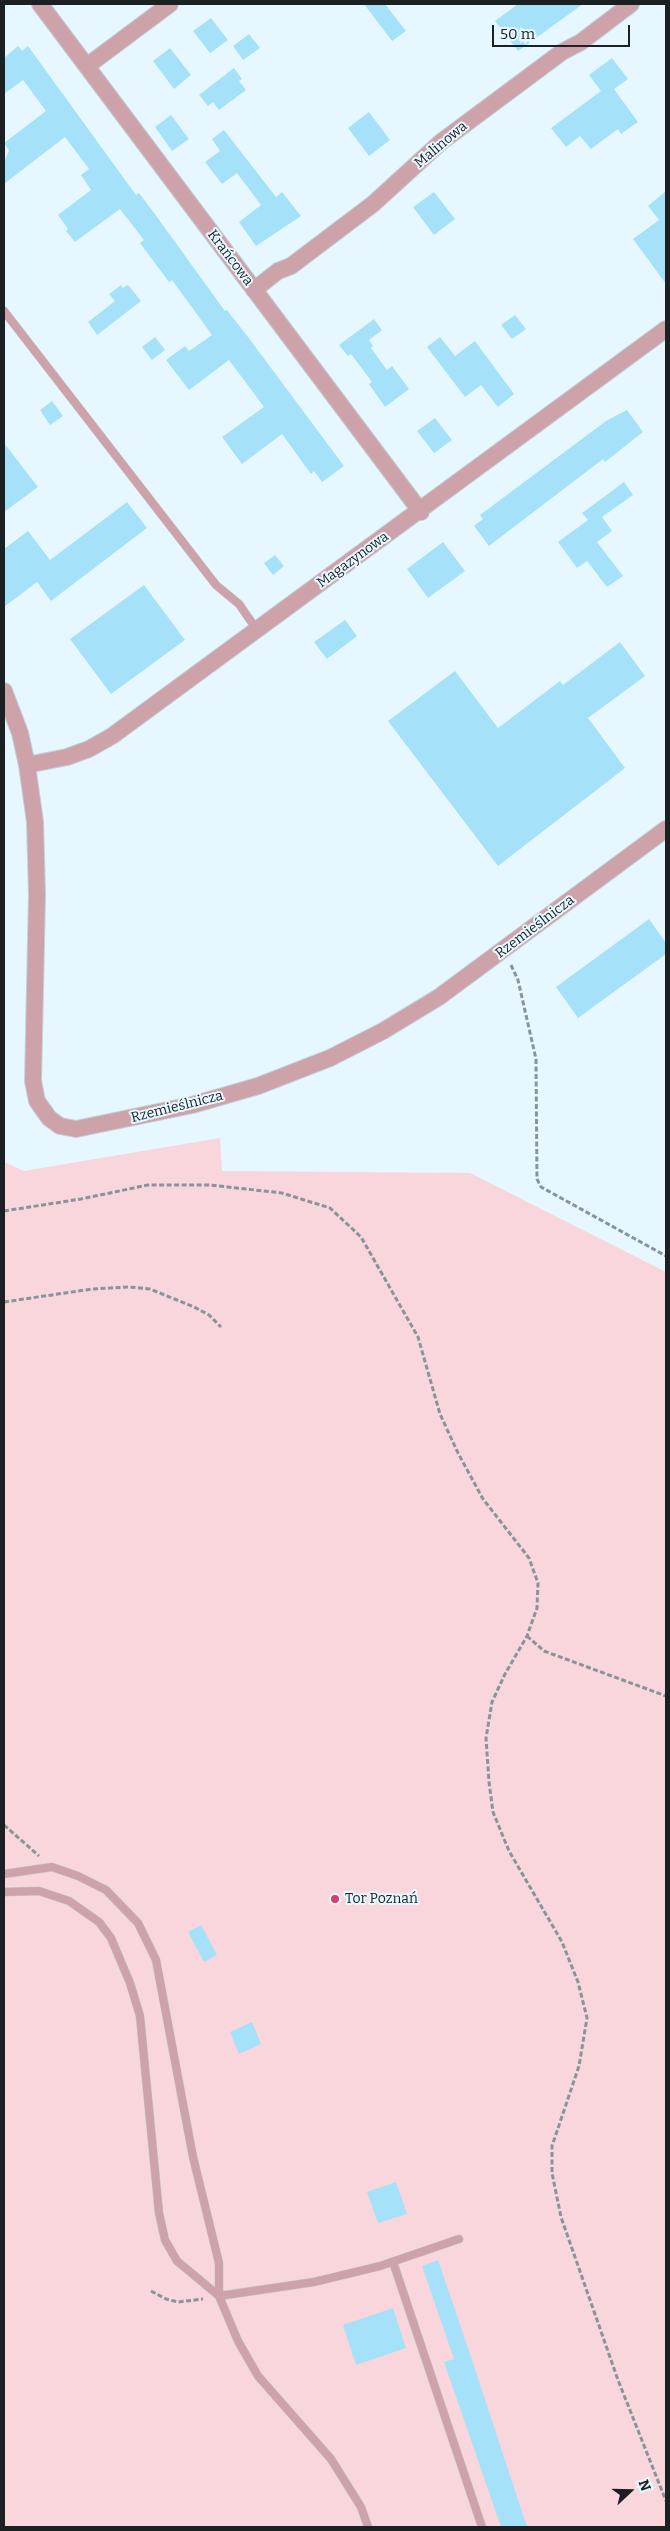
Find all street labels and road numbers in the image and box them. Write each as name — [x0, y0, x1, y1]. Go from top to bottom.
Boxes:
street label: Malinowa — [411, 118, 471, 172]
street label: Krańcowa — [204, 227, 256, 289]
street label: Magazynowa — [314, 528, 392, 592]
street label: Rzemieślnicza — [492, 892, 578, 962]
street label: Rzemieślnicza — [129, 1087, 225, 1127]

